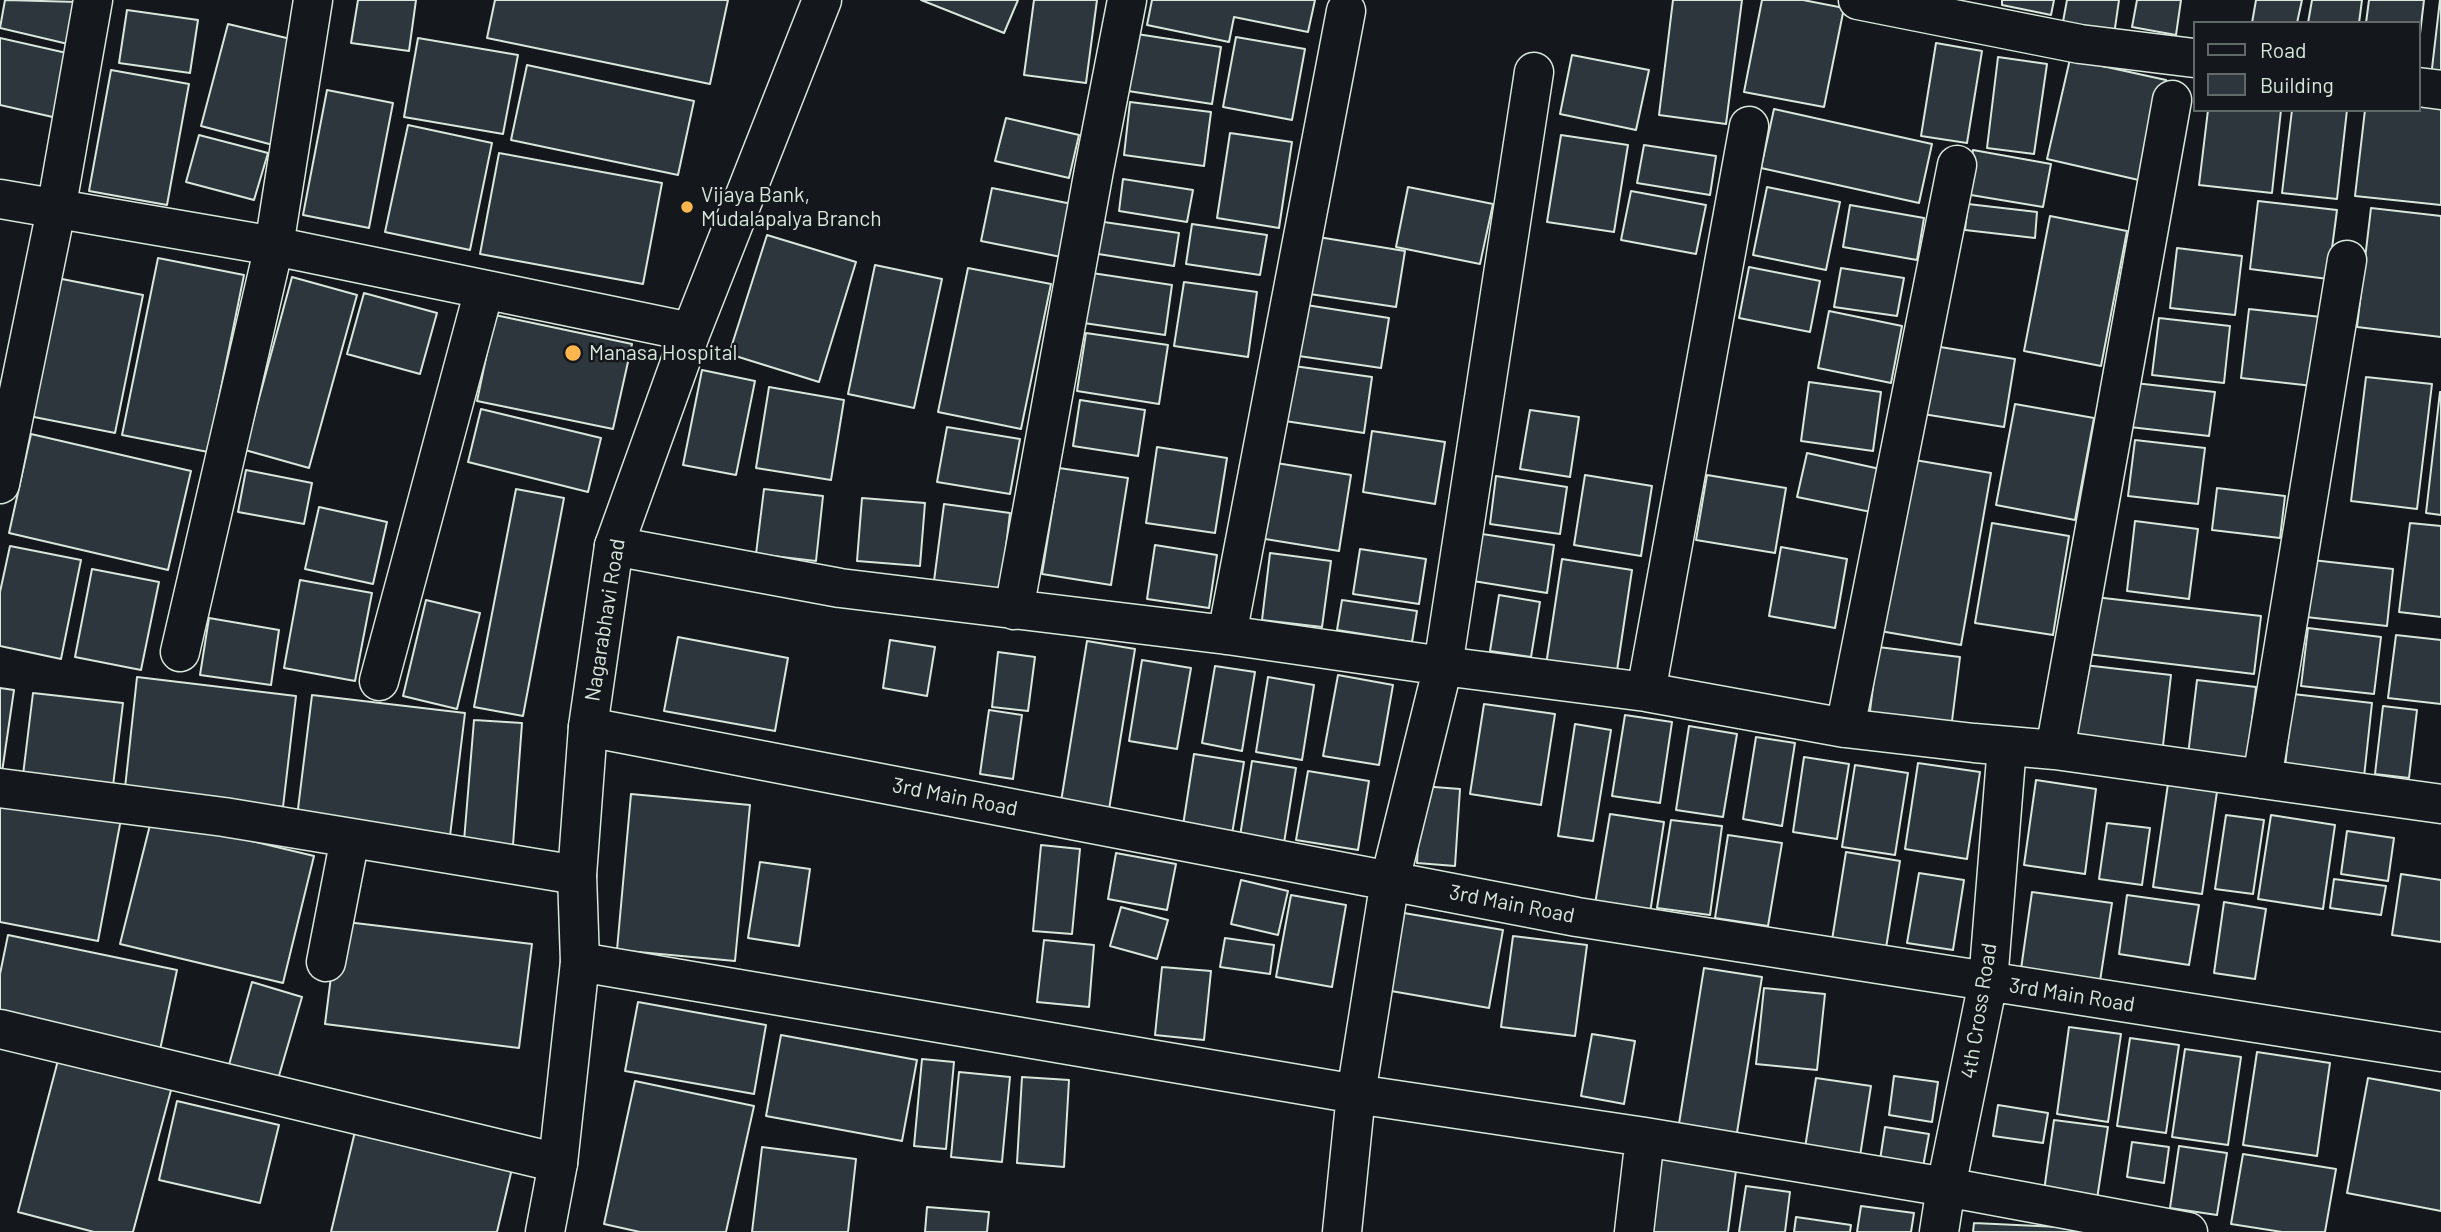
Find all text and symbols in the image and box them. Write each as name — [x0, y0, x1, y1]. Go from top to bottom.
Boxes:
legend — [2192, 21, 2420, 112]
text: Road — [2260, 37, 2306, 62]
text: Building — [2260, 72, 2334, 97]
place label: Vijaya Bank, Mudalapalya Branch — [701, 182, 881, 232]
marker: Vijaya Bank, Mudalapalya Branch — [679, 199, 695, 215]
place label: Manasa Hospital — [589, 340, 737, 366]
marker: Manasa Hospital — [563, 343, 583, 363]
street label: Nagarabhavi Road — [580, 537, 630, 703]
street label: 3rd Main Road — [890, 773, 1020, 821]
street label: 3rd Main Road — [1447, 880, 1577, 928]
street label: 4th Cross Road — [1956, 941, 2002, 1081]
street label: 3rd Main Road — [2007, 973, 2137, 1017]

